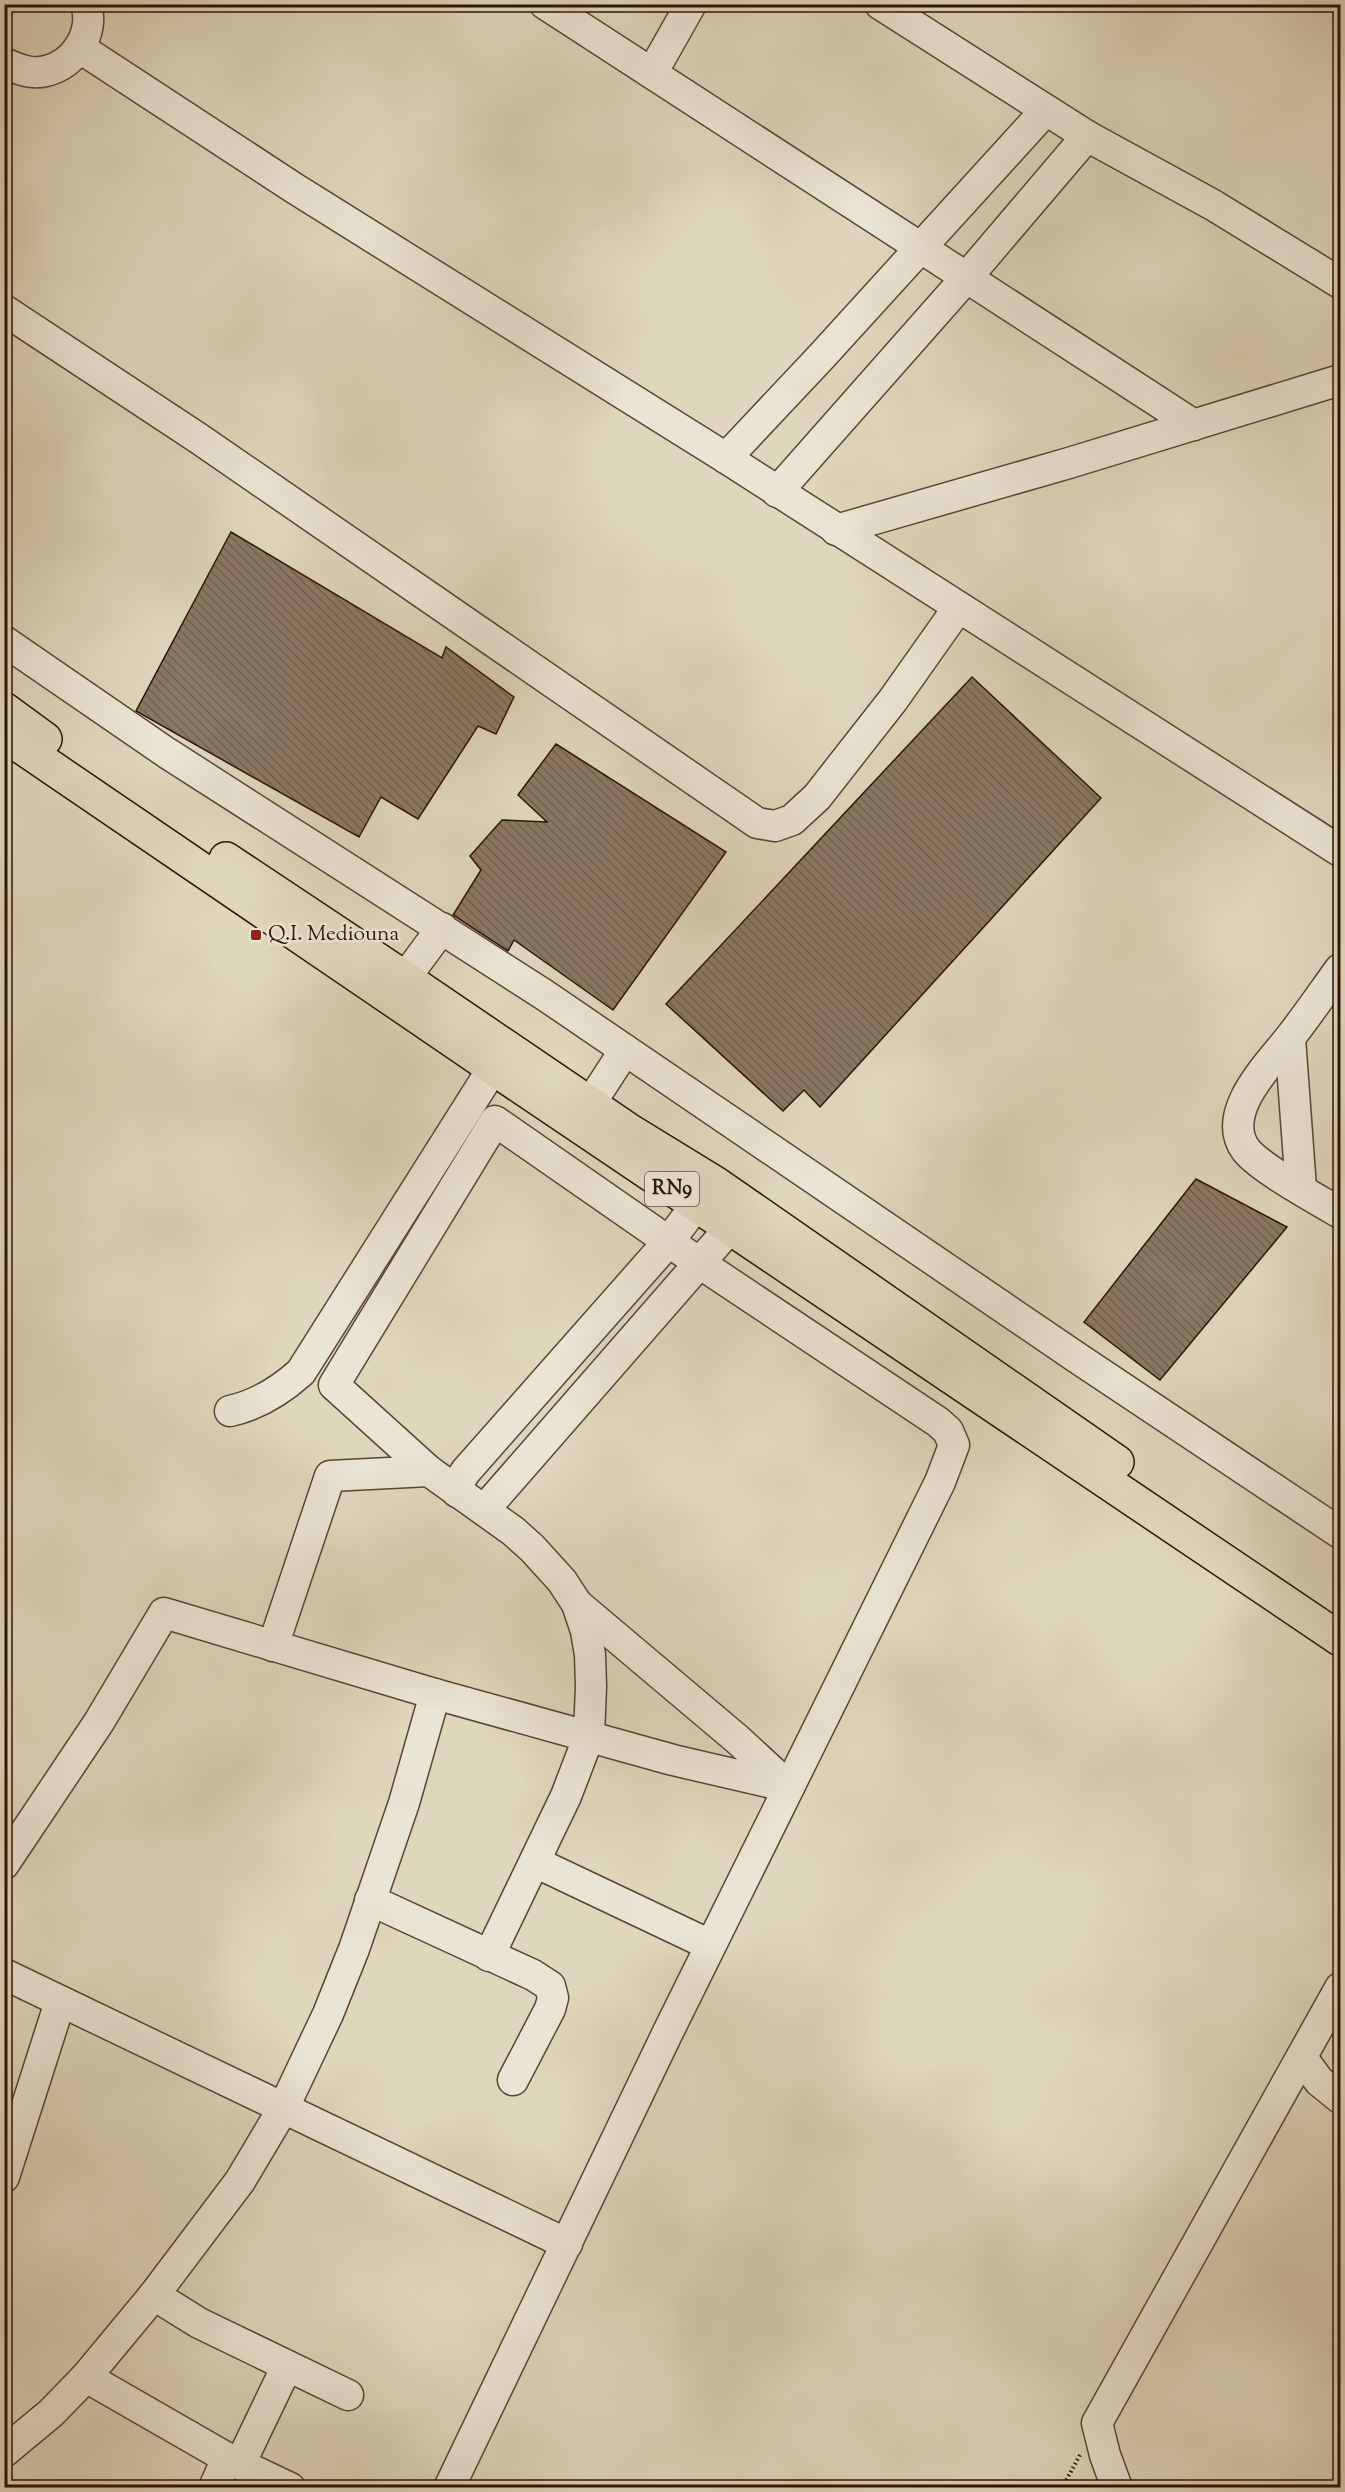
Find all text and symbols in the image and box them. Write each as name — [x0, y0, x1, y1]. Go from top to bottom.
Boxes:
place label: Q.I. Mediouna — [268, 920, 399, 950]
marker: Q.I. Mediouna — [249, 928, 263, 942]
road number: RN9 — [645, 1172, 699, 1206]

